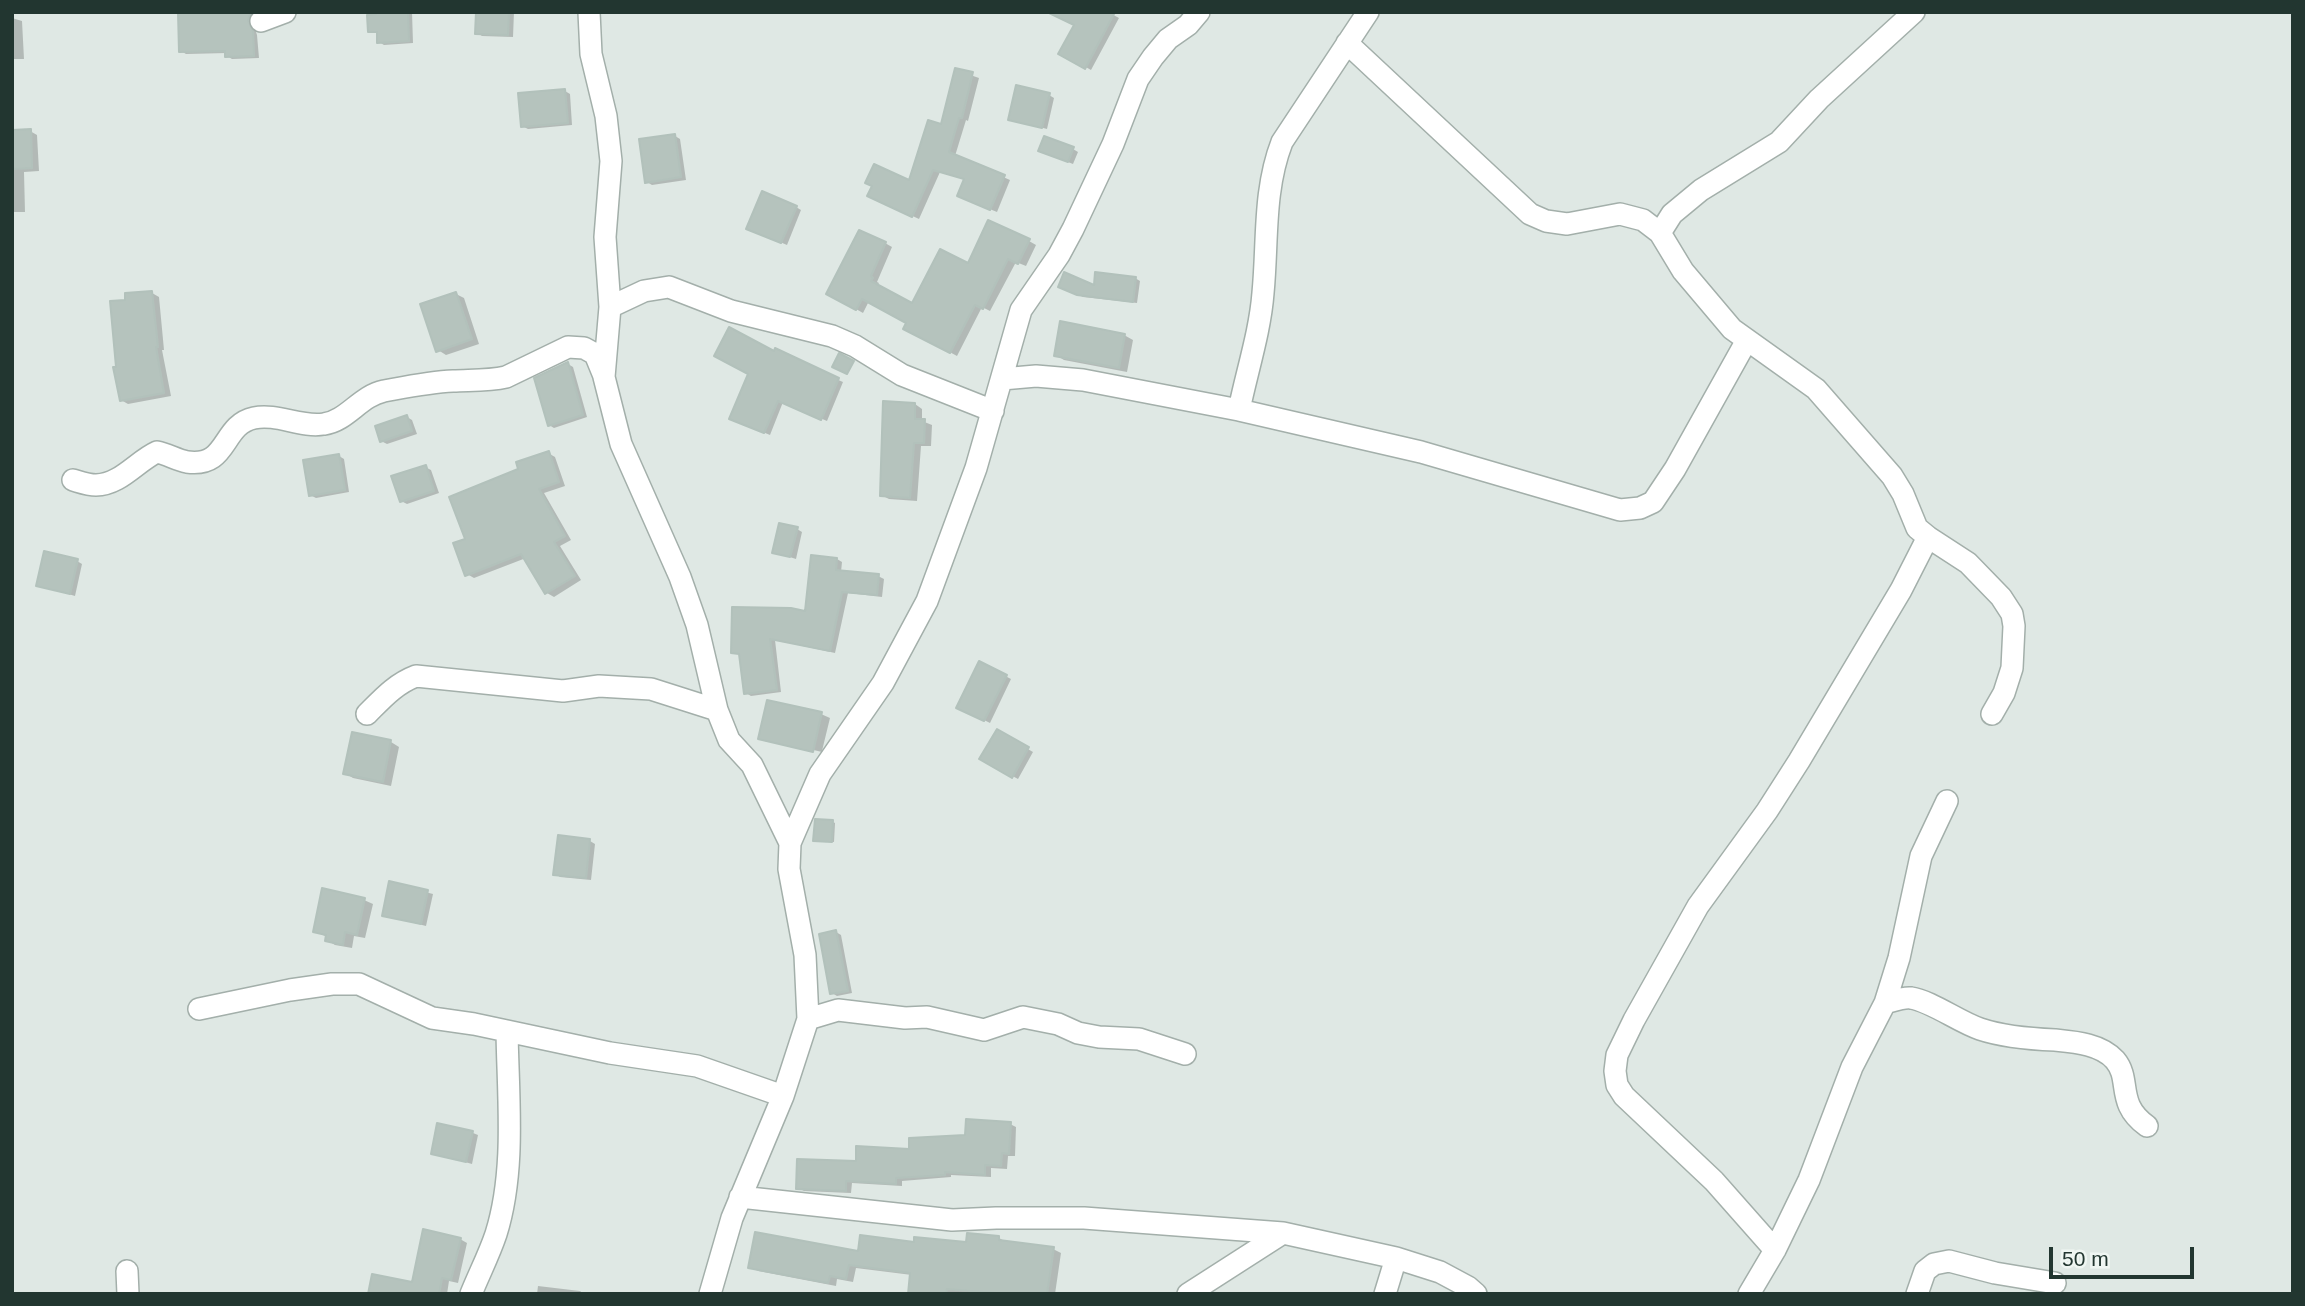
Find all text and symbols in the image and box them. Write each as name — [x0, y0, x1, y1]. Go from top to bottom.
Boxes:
scale bar — [2053, 1232, 2198, 1276]
text: 50 m — [2062, 1247, 2109, 1270]

